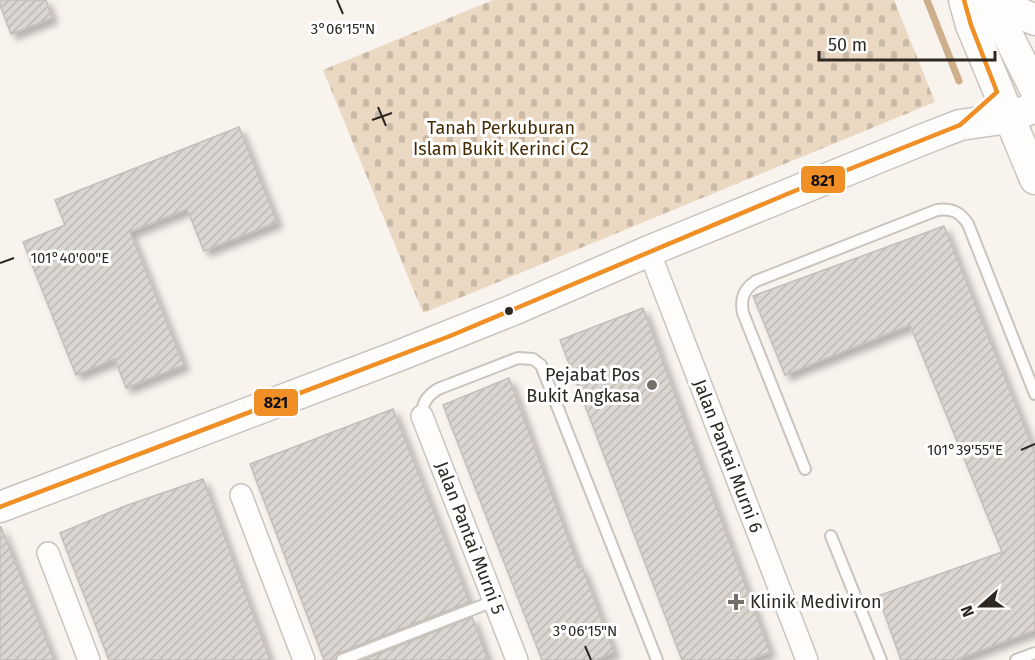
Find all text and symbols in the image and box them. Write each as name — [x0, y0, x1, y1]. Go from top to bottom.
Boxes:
text: 3°06'15"N — [311, 20, 375, 38]
scale bar — [819, 24, 994, 62]
text: 50 m — [828, 34, 867, 56]
park label: Tanah Perkuburan Islam Bukit Kerinci C2 — [413, 117, 589, 160]
line badge: 821 — [800, 165, 846, 194]
text: 821 — [811, 171, 835, 190]
text: 101°40'00"E — [31, 249, 109, 267]
unlabelled marker — [503, 305, 515, 317]
place label: Pejabat Pos Bukit Angkasa — [526, 364, 640, 407]
street label: Jalan Pantai Murni 6 — [689, 376, 767, 536]
marker: Pejabat Pos Bukit Angkasa — [645, 378, 659, 392]
line badge: 821 — [253, 388, 299, 417]
text: 821 — [264, 393, 288, 412]
text: 101°39'55"E — [927, 441, 1003, 459]
street label: Jalan Pantai Murni 5 — [431, 458, 509, 618]
north arrow — [951, 576, 1011, 636]
place label: Klinik Mediviron — [750, 591, 882, 613]
marker: Klinik Mediviron — [727, 593, 745, 611]
text: N — [957, 603, 978, 620]
text: 3°06'15"N — [553, 622, 617, 640]

